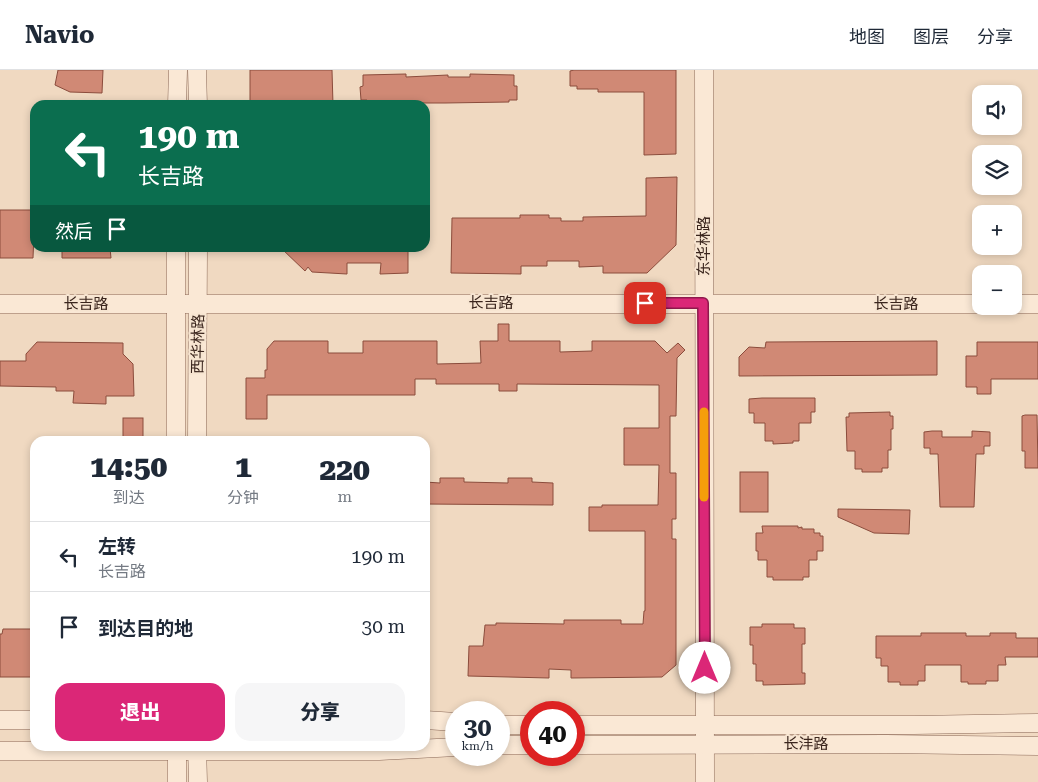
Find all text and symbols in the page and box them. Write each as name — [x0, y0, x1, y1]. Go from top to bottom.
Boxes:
text: Navio — [25, 21, 94, 49]
text: 地图 — [849, 26, 885, 47]
text: 图层 — [913, 26, 949, 47]
text: 分享 — [977, 26, 1013, 47]
map controls — [972, 85, 1022, 315]
button: sound — [972, 85, 1022, 135]
text: 190 m — [138, 116, 239, 157]
icon: left — [55, 120, 120, 185]
button: layers — [972, 145, 1022, 195]
text: 长吉路 — [138, 164, 204, 189]
button: + — [972, 205, 1022, 255]
icon: arrive — [103, 215, 131, 243]
street label: 东华林路 — [695, 216, 713, 276]
text: 然后 — [55, 220, 93, 243]
button: − — [972, 265, 1022, 315]
pin — [624, 282, 666, 324]
icon: arrive — [631, 289, 659, 317]
street label: 长吉路 — [468, 294, 514, 312]
street label: 长吉路 — [63, 295, 109, 313]
street label: 长吉路 — [873, 295, 919, 313]
street label: 西华林路 — [188, 314, 208, 374]
text: 14:50 — [90, 449, 167, 484]
text: 1 — [235, 449, 252, 484]
text: 220 — [319, 452, 370, 487]
text: m — [337, 487, 352, 506]
text: 到达 — [113, 488, 145, 507]
text: 分钟 — [227, 488, 259, 507]
text: 左转 — [98, 535, 136, 558]
icon: left — [55, 543, 83, 571]
text: 190 m — [351, 545, 405, 568]
text: 长吉路 — [98, 562, 146, 581]
icon: arrive — [55, 613, 83, 641]
text: 30 m — [362, 615, 405, 638]
text: 到达目的地 — [98, 617, 193, 640]
position arrow — [678, 641, 730, 693]
button: 退出 — [55, 683, 225, 741]
button: 分享 — [235, 683, 405, 741]
speed limit sign: 40 — [520, 701, 585, 766]
text: 30 — [463, 713, 492, 742]
street label: 长沣路 — [783, 735, 829, 753]
text: km/h — [461, 739, 494, 753]

